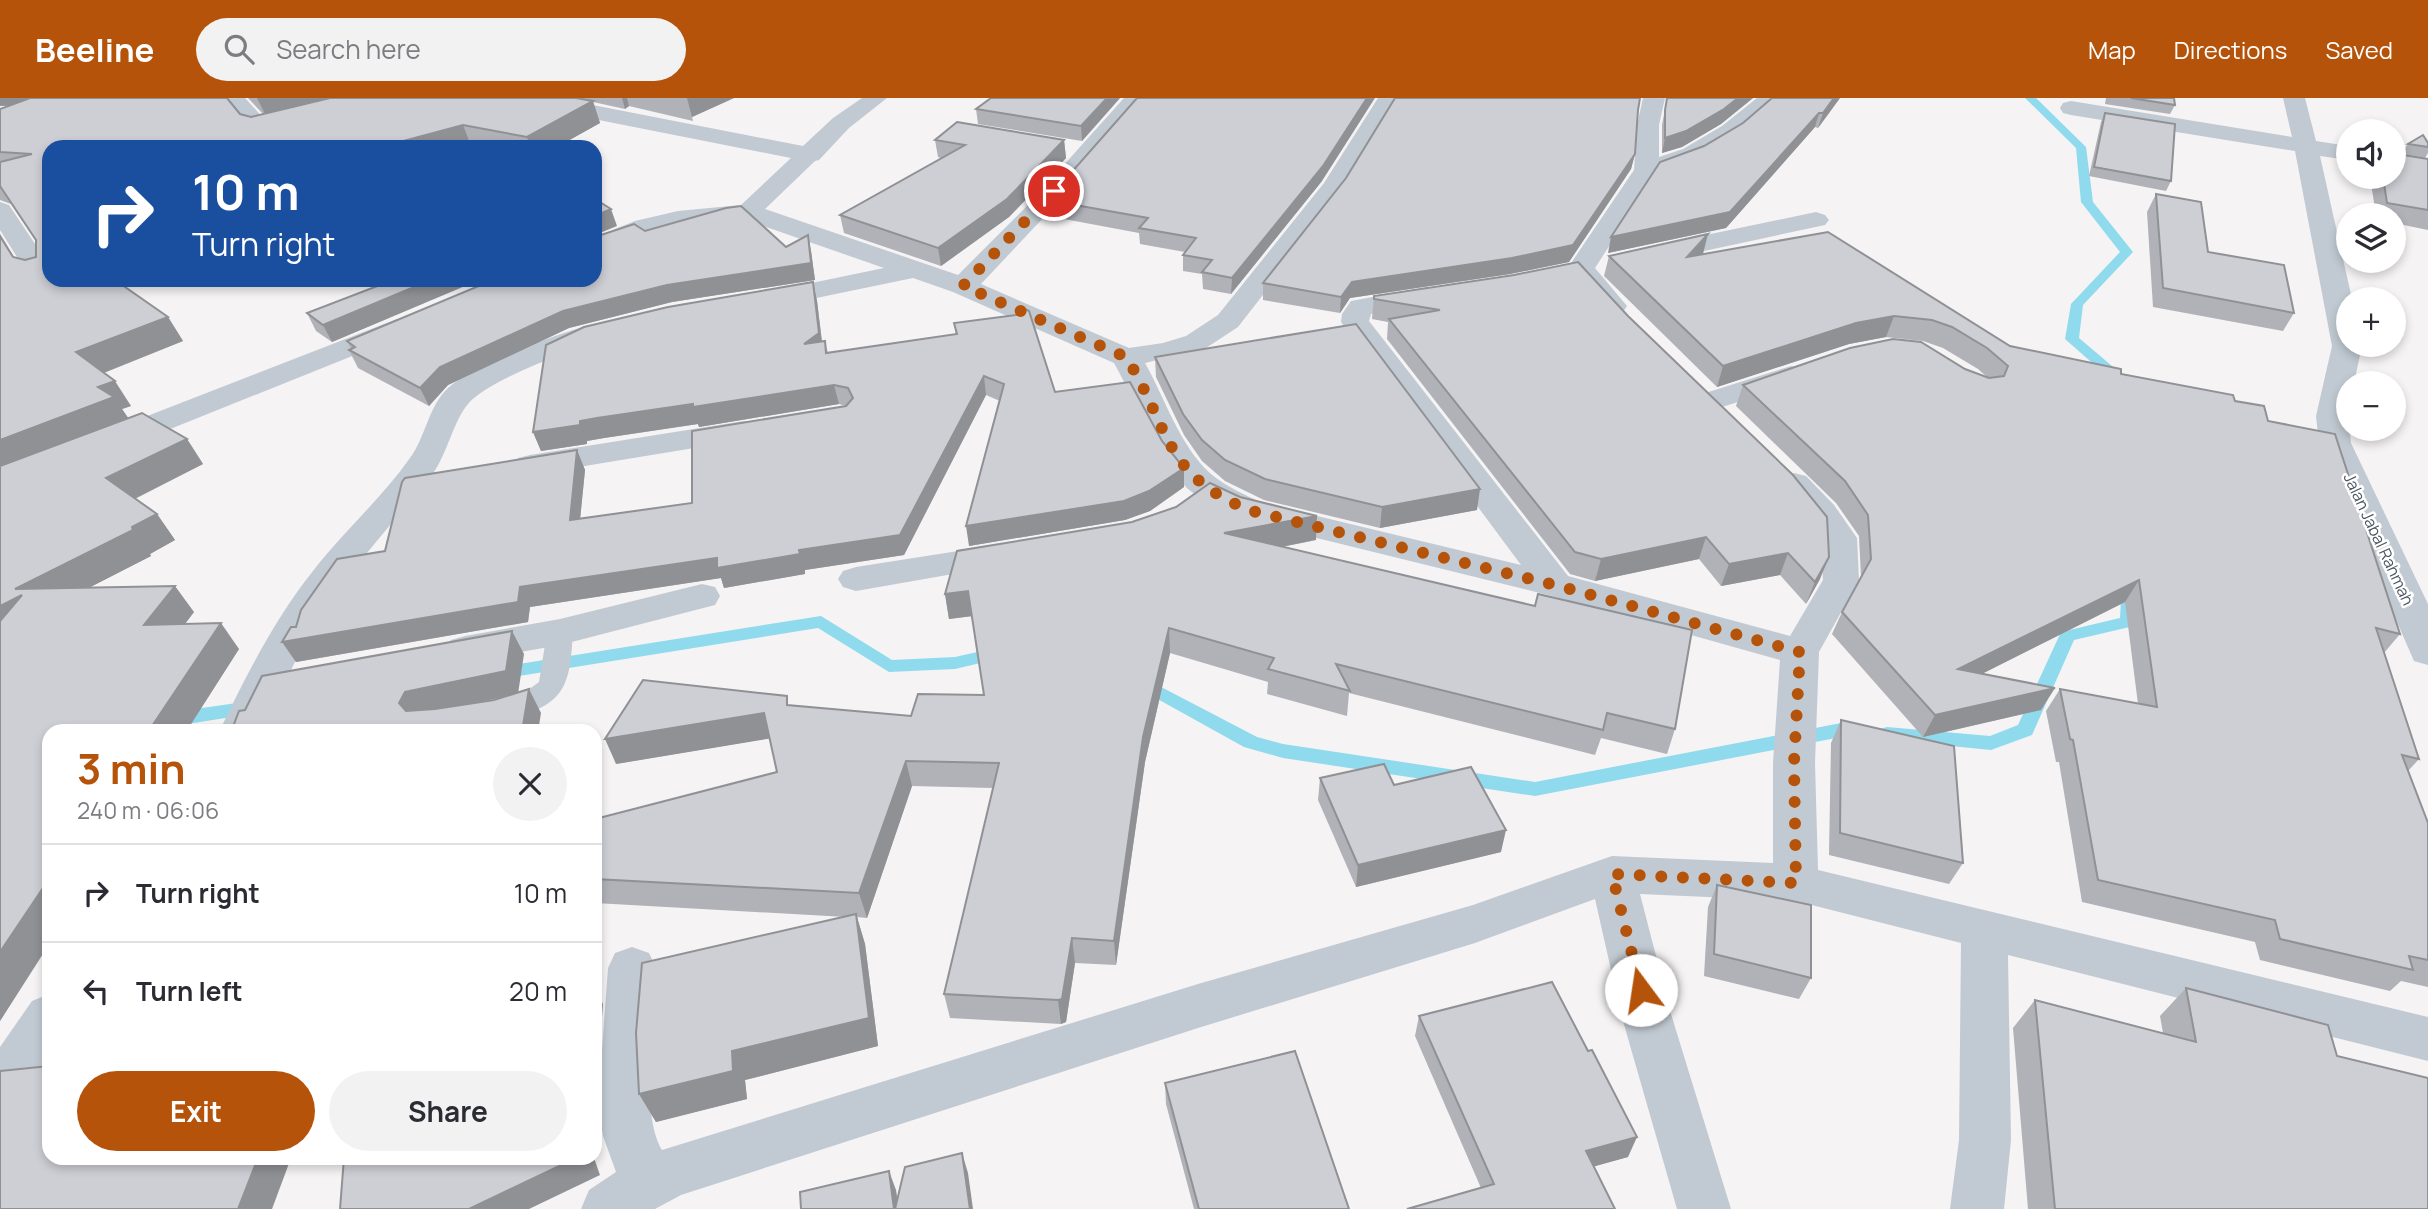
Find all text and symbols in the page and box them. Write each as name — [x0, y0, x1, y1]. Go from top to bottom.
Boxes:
search box — [196, 18, 686, 81]
text: Beeline — [35, 27, 154, 72]
icon: search — [220, 30, 258, 68]
text: Search here — [276, 31, 421, 67]
text: Map — [2088, 33, 2136, 66]
text: Directions — [2174, 33, 2287, 66]
text: Saved — [2325, 33, 2393, 66]
map controls — [2336, 119, 2406, 441]
button: sound — [2336, 119, 2406, 189]
text: 10 m — [192, 158, 300, 225]
pin — [1024, 161, 1084, 221]
icon: right — [77, 168, 168, 259]
icon: arrive — [1035, 172, 1073, 210]
button: layers — [2336, 203, 2406, 273]
text: Turn right — [192, 222, 335, 266]
button: + — [2336, 287, 2406, 357]
button: − — [2336, 371, 2406, 441]
street label: Jalan Jabal Rahmah — [2339, 469, 2419, 609]
text: 3 min — [77, 739, 186, 797]
button: close — [493, 747, 567, 821]
text: 240 m · 06:06 — [77, 794, 219, 826]
icon: right — [77, 874, 115, 912]
text: Turn right — [136, 875, 260, 911]
text: 10 m — [514, 875, 567, 911]
position arrow — [1604, 953, 1678, 1027]
icon: left — [77, 972, 115, 1010]
text: Turn left — [136, 973, 243, 1009]
text: 20 m — [509, 973, 567, 1009]
button: Exit — [77, 1071, 315, 1151]
button: Share — [329, 1071, 567, 1151]

